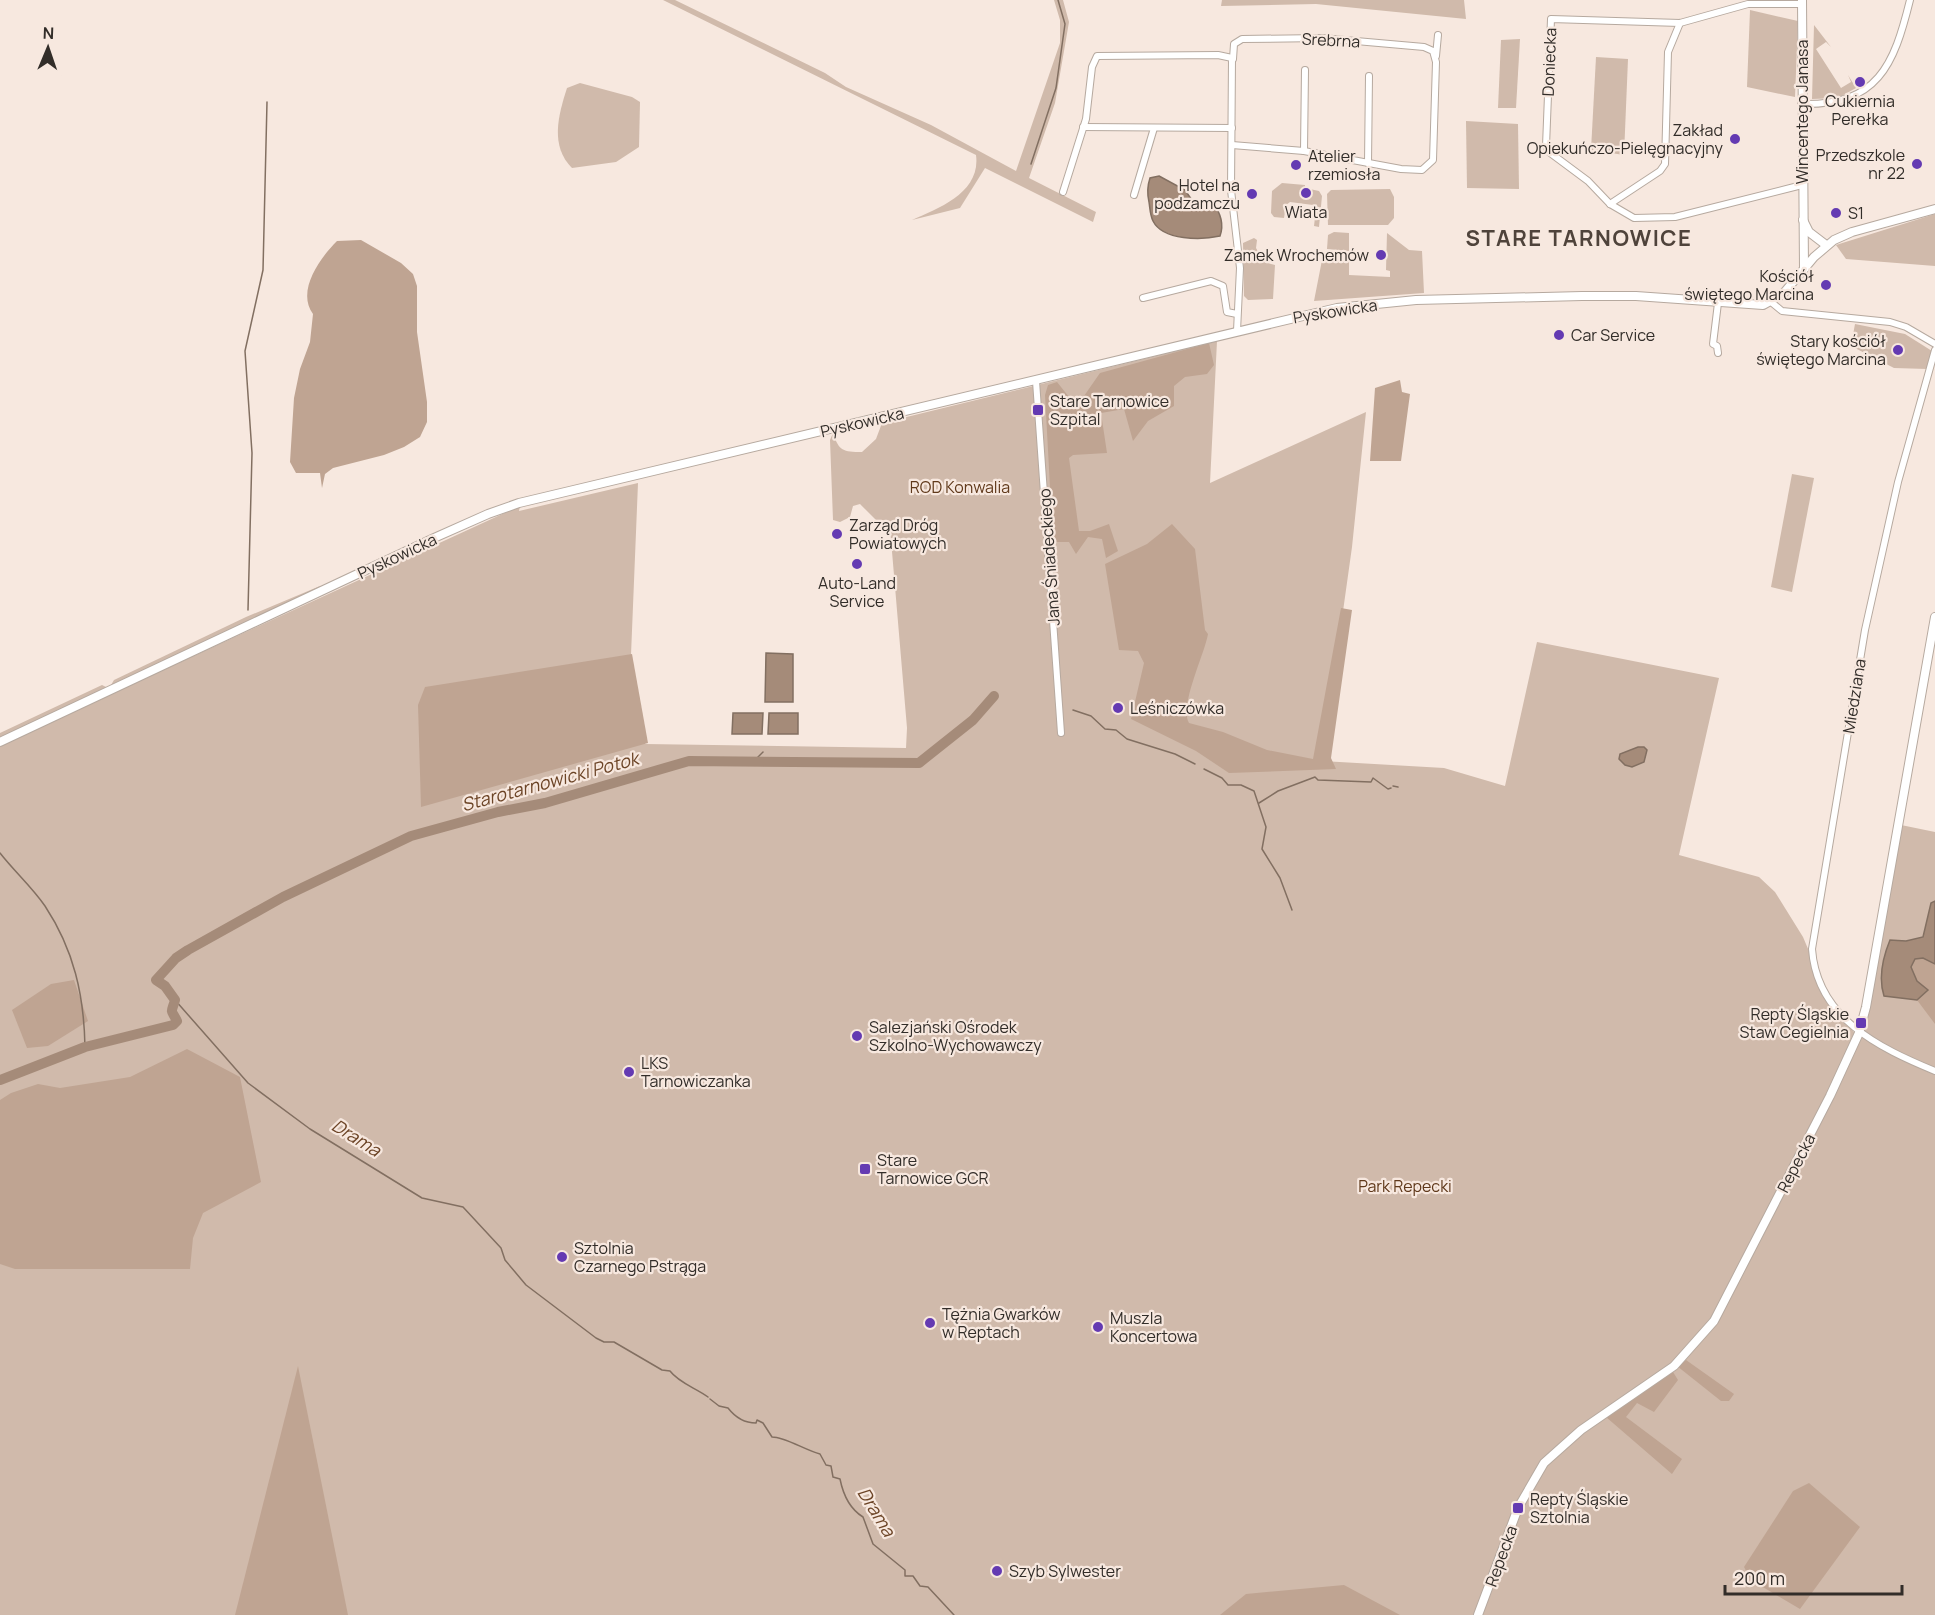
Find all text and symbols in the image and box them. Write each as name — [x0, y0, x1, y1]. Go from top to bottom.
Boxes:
north arrow — [18, 18, 78, 78]
text: N — [42, 22, 55, 44]
street label: Srebrna — [1301, 27, 1361, 53]
street label: Doniecka — [1537, 27, 1561, 97]
street label: Wincentego Janasa — [1791, 40, 1813, 184]
marker: Cukiernia Perełka — [1853, 75, 1867, 89]
place label: Cukiernia Perełka — [1825, 90, 1895, 130]
place label: Zakład Opiekuńczo-Pielęgnacyjny — [1527, 119, 1724, 159]
marker: Zakład Opiekuńczo-Pielęgnacyjny — [1728, 132, 1742, 146]
place label: Przedszkole nr 22 — [1816, 144, 1905, 184]
place label: Atelier rzemiosła — [1308, 145, 1380, 185]
marker: Przedszkole nr 22 — [1910, 157, 1924, 171]
marker: Atelier rzemiosła — [1289, 158, 1303, 172]
place label: Hotel na podzamczu — [1154, 174, 1240, 214]
marker: Wiata — [1299, 186, 1313, 200]
marker: Hotel na podzamczu — [1245, 187, 1259, 201]
place label: Wiata — [1285, 201, 1327, 223]
place label: S1 — [1848, 202, 1864, 224]
marker: S1 — [1829, 206, 1843, 220]
district label: STARE TARNOWICE — [1466, 223, 1692, 253]
place label: Zamek Wrochemów — [1224, 244, 1369, 266]
marker: Zamek Wrochemów — [1374, 248, 1388, 262]
place label: Kościół świętego Marcina — [1684, 265, 1814, 305]
marker: Kościół świętego Marcina — [1819, 278, 1833, 292]
street label: Pyskowicka — [1291, 293, 1379, 329]
place label: Car Service — [1571, 324, 1655, 346]
marker: Car Service — [1552, 328, 1566, 342]
place label: Stary kościół świętego Marcina — [1756, 330, 1886, 370]
marker: Stary kościół świętego Marcina — [1891, 343, 1905, 357]
place label: Stare Tarnowice Szpital — [1050, 390, 1169, 430]
street label: Pyskowicka — [818, 402, 906, 442]
marker: Stare Tarnowice Szpital — [1031, 403, 1045, 417]
park label: ROD Konwalia — [910, 476, 1010, 498]
street label: Jana Śniadeckiego — [1033, 488, 1065, 626]
place label: Zarząd Dróg Powiatowych — [849, 514, 947, 554]
marker: Zarząd Dróg Powiatowych — [830, 527, 844, 541]
street label: Pyskowicka — [354, 528, 440, 584]
marker: Auto-Land Service — [850, 557, 864, 571]
place label: Auto-Land Service — [818, 572, 896, 612]
street label: Miedziana — [1837, 657, 1871, 735]
place label: Leśniczówka — [1130, 697, 1224, 719]
marker: Leśniczówka — [1111, 701, 1125, 715]
water label: Starotarnowicki Potok — [459, 745, 644, 816]
place label: Repty Śląskie Staw Cegielnia — [1739, 1003, 1849, 1043]
place label: Salezjański Ośrodek Szkolno-Wychowawczy — [869, 1016, 1042, 1056]
marker: Repty Śląskie Staw Cegielnia — [1854, 1016, 1868, 1030]
marker: Salezjański Ośrodek Szkolno-Wychowawczy — [850, 1029, 864, 1043]
place label: LKS Tarnowiczanka — [641, 1052, 751, 1092]
marker: LKS Tarnowiczanka — [622, 1065, 636, 1079]
water label: Drama — [327, 1113, 386, 1162]
street label: Repecka — [1772, 1130, 1820, 1196]
place label: Stare Tarnowice GCR — [877, 1149, 989, 1189]
marker: Stare Tarnowice GCR — [858, 1162, 872, 1176]
park label: Park Repecki — [1358, 1175, 1452, 1197]
place label: Sztolnia Czarnego Pstrąga — [574, 1237, 706, 1277]
marker: Sztolnia Czarnego Pstrąga — [555, 1250, 569, 1264]
place label: Tężnia Gwarków w Reptach — [942, 1303, 1061, 1343]
place label: Muszla Koncertowa — [1110, 1307, 1197, 1347]
marker: Tężnia Gwarków w Reptach — [923, 1316, 937, 1330]
marker: Muszla Koncertowa — [1091, 1320, 1105, 1334]
water label: Drama — [853, 1482, 902, 1541]
place label: Repty Śląskie Sztolnia — [1530, 1488, 1628, 1528]
marker: Repty Śląskie Sztolnia — [1511, 1501, 1525, 1515]
street label: Repecka — [1480, 1522, 1522, 1590]
scale bar — [1725, 1558, 1902, 1596]
place label: Szyb Sylwester — [1009, 1560, 1121, 1582]
marker: Szyb Sylwester — [990, 1564, 1004, 1578]
text: 200 m — [1734, 1566, 1785, 1590]

